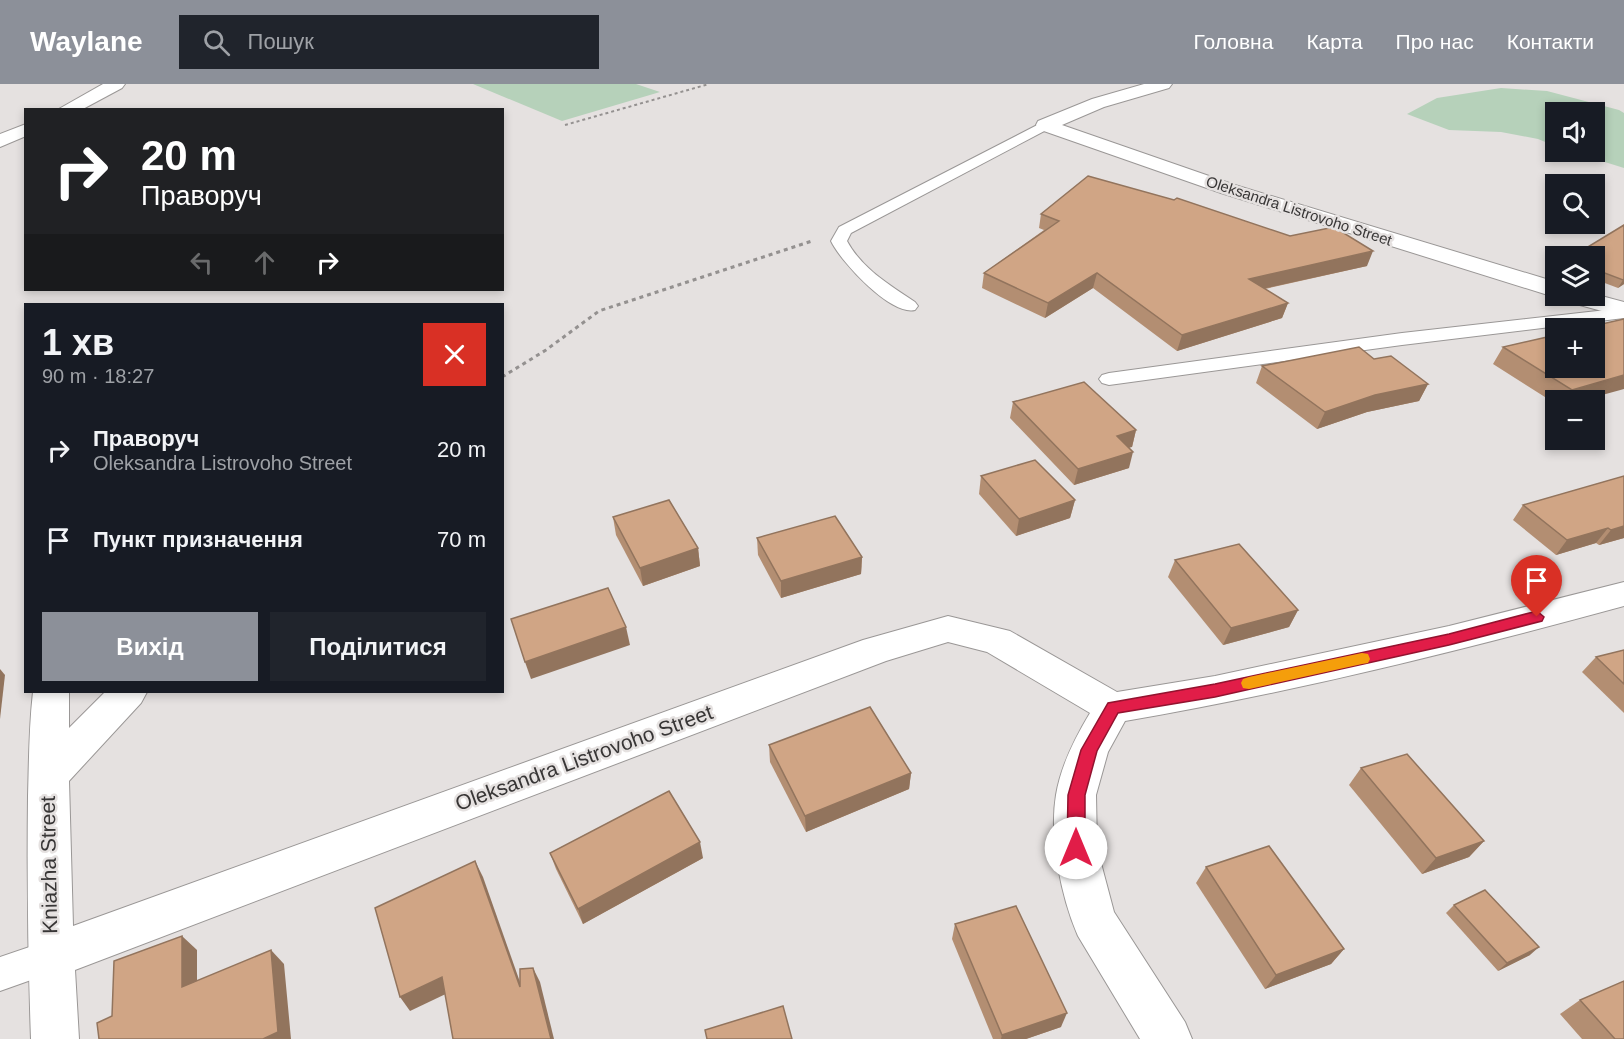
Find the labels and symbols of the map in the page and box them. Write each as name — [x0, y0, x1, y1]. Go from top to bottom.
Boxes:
street label: Oleksandra Listrovoho Street — [1204, 172, 1395, 249]
pin — [1511, 555, 1562, 617]
street label: Oleksandra Listrovoho Street — [452, 700, 716, 815]
street label: Kniazha Street — [36, 796, 61, 934]
position arrow — [1044, 816, 1108, 880]

